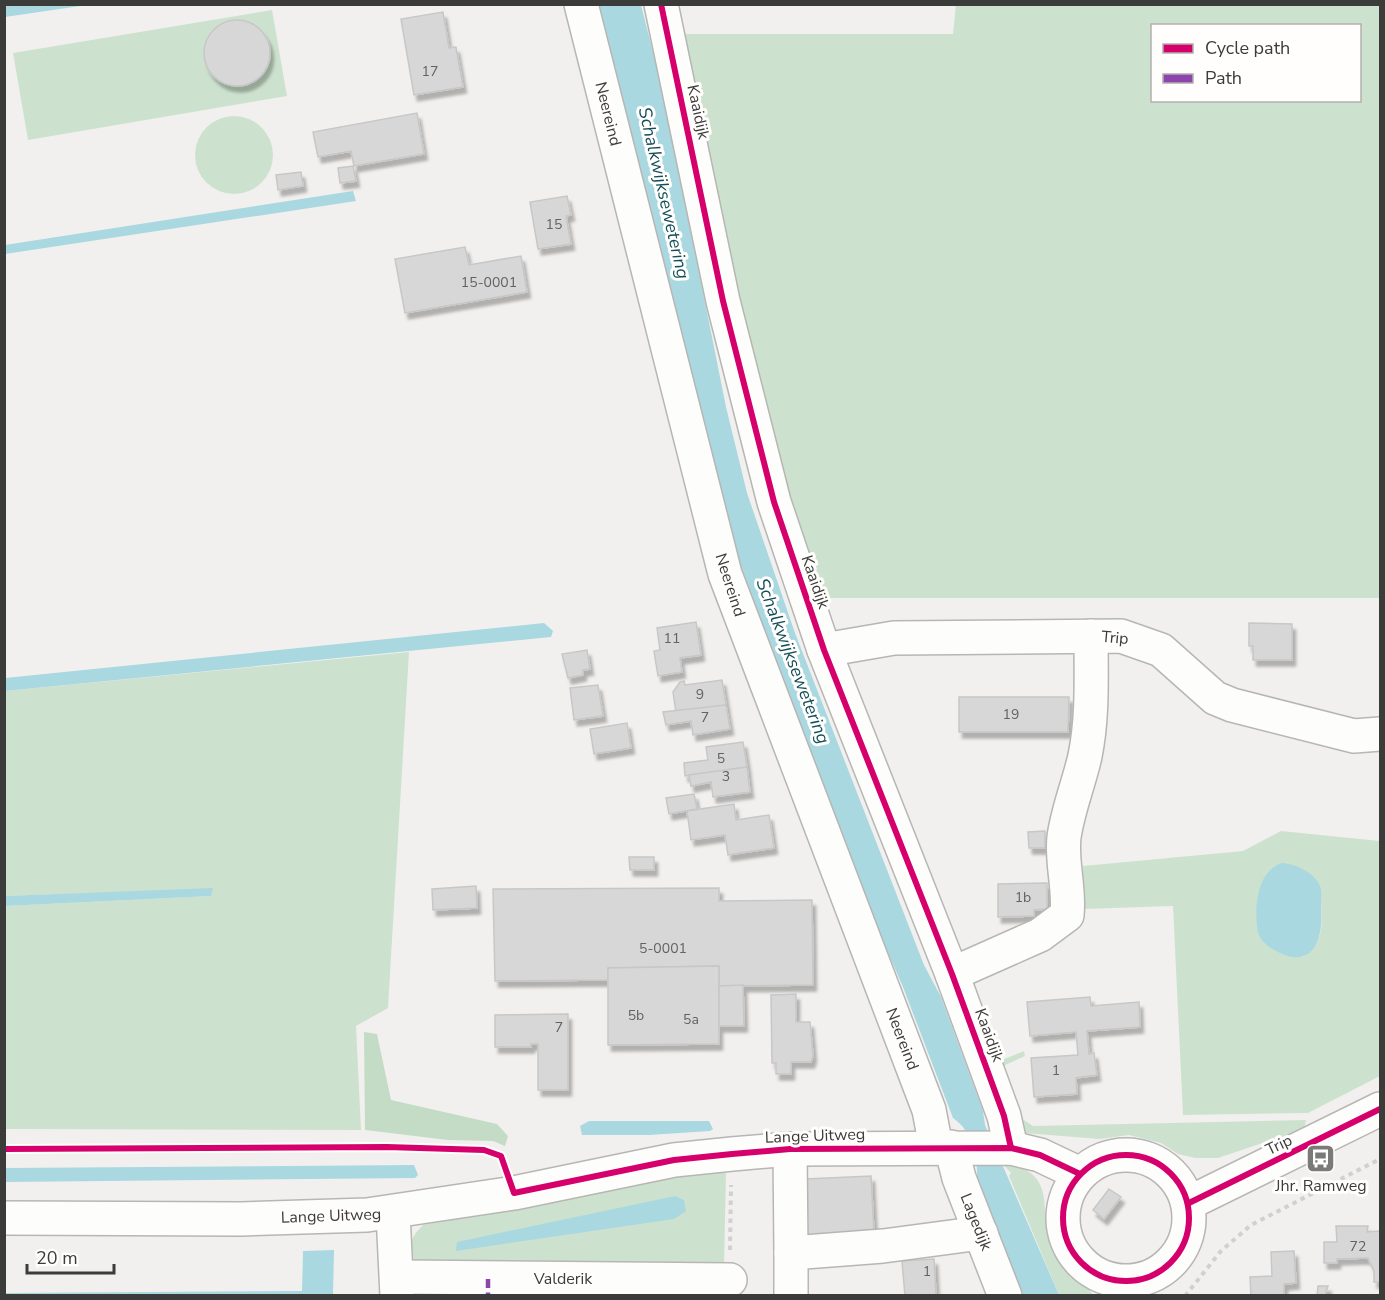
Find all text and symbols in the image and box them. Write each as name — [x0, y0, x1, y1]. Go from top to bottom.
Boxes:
legend — [1151, 24, 1361, 102]
text: Cycle path — [1205, 36, 1290, 60]
house number: 17 — [422, 62, 438, 81]
text: Path — [1205, 66, 1242, 90]
street label: Neereind — [589, 80, 627, 148]
street label: Kaaidijk — [681, 83, 715, 142]
water label: Schalkwijksewetering — [633, 105, 695, 281]
house number: 15 — [546, 215, 562, 234]
house number: 15-0001 — [461, 273, 517, 292]
street label: Neereind — [709, 551, 751, 619]
street label: Kaaidijk — [796, 552, 835, 613]
water label: Schalkwijksewetering — [750, 575, 836, 747]
street label: Trip — [1100, 626, 1130, 650]
house number: 11 — [664, 629, 680, 648]
house number: 9 — [696, 685, 704, 704]
house number: 19 — [1003, 705, 1019, 724]
house number: 7 — [701, 708, 709, 727]
house number: 5 — [717, 749, 725, 768]
house number: 3 — [722, 767, 730, 786]
house number: 1b — [1015, 888, 1031, 907]
house number: 5-0001 — [639, 939, 687, 958]
street label: Neereind — [880, 1005, 924, 1073]
street label: Kaaidijk — [969, 1005, 1009, 1066]
house number: 5b — [628, 1006, 644, 1025]
house number: 5a — [683, 1010, 699, 1029]
house number: 7 — [555, 1018, 563, 1037]
house number: 1 — [1052, 1061, 1060, 1080]
street label: Lange Uitweg — [764, 1123, 866, 1149]
street label: Trip — [1262, 1129, 1296, 1161]
bus stop icon: Jhr. Ramweg — [1305, 1142, 1337, 1174]
place label: Jhr. Ramweg — [1274, 1175, 1367, 1197]
street label: Lagedijk — [955, 1190, 998, 1255]
street label: Lange Uitweg — [280, 1203, 382, 1229]
scale bar — [27, 1237, 114, 1275]
house number: 72 — [1350, 1237, 1366, 1256]
text: 20 m — [36, 1246, 78, 1270]
house number: 1 — [923, 1262, 931, 1281]
street label: Valderik — [533, 1268, 593, 1290]

